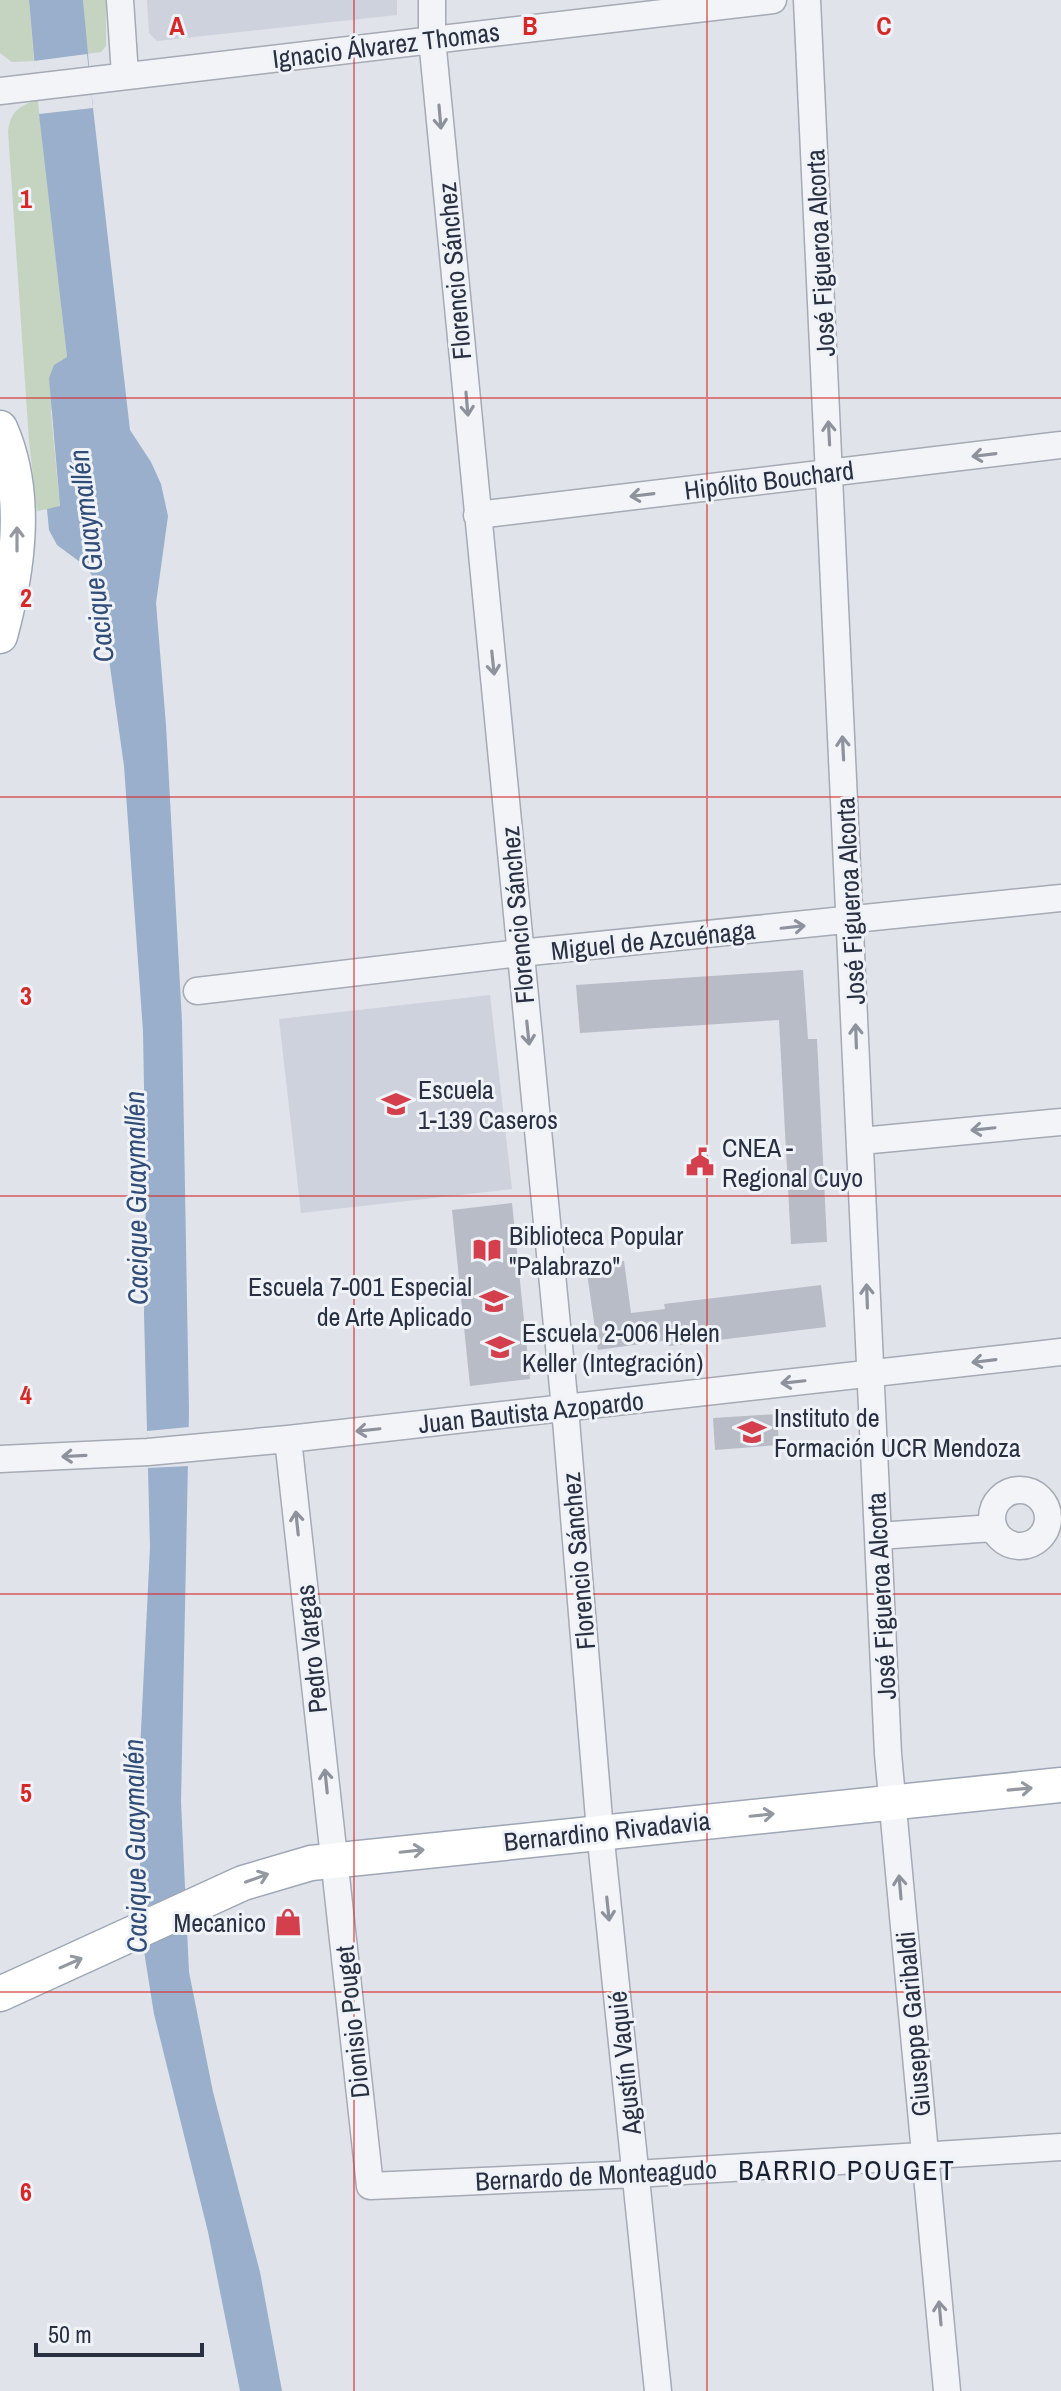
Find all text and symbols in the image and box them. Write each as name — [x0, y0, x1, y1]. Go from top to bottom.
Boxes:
text: A — [169, 8, 185, 43]
text: B — [522, 8, 538, 43]
text: C — [876, 8, 892, 43]
street label: Ignacio Álvarez Thomas — [271, 14, 501, 76]
one-way arrow — [432, 103, 447, 130]
street label: José Figueroa Alcorta — [797, 148, 843, 357]
text: 1 — [20, 181, 32, 216]
street label: Florencio Sánchez — [429, 181, 479, 361]
one-way arrow — [460, 390, 475, 417]
one-way arrow — [821, 420, 836, 447]
water label: Cacique Guaymallén — [59, 447, 123, 665]
one-way arrow — [971, 447, 997, 462]
street label: Hipólito Bouchard — [682, 452, 856, 508]
one-way arrow — [629, 488, 656, 503]
one-way arrow — [9, 526, 25, 553]
text: 2 — [20, 580, 32, 615]
one-way arrow — [485, 649, 500, 675]
one-way arrow — [836, 735, 851, 762]
street label: José Figueroa Alcorta — [827, 796, 873, 1005]
street label: Florencio Sánchez — [492, 825, 542, 1005]
street label: Miguel de Azcuénaga — [549, 912, 757, 968]
one-way arrow — [779, 919, 806, 934]
text: 3 — [20, 978, 32, 1013]
one-way arrow — [521, 1019, 536, 1046]
one-way arrow — [849, 1023, 864, 1050]
place label: Escuela 1-139 Caseros — [418, 1072, 558, 1137]
school or university icon: Escuela 1-139 Caseros — [381, 1089, 411, 1119]
water label: Cacique Guaymallén — [115, 1090, 157, 1306]
one-way arrow — [970, 1122, 997, 1137]
place label: CNEA - Regional Cuyo — [722, 1130, 863, 1195]
public building icon: CNEA - Regional Cuyo — [685, 1147, 715, 1177]
place label: Biblioteca Popular "Palabrazo" — [509, 1218, 683, 1283]
library icon: Biblioteca Popular "Palabrazo" — [472, 1235, 502, 1265]
place label: Escuela 7-001 Especial de Arte Aplicado — [248, 1269, 472, 1334]
one-way arrow — [860, 1283, 875, 1310]
school or university icon: Escuela 7-001 Especial de Arte Aplicado — [479, 1286, 509, 1316]
place label: Escuela 2-006 Helen Keller (Integración) — [522, 1315, 720, 1380]
school or university icon: Escuela 2-006 Helen Keller (Integración) — [485, 1332, 515, 1362]
one-way arrow — [971, 1353, 997, 1368]
one-way arrow — [780, 1375, 807, 1390]
text: 4 — [20, 1377, 32, 1412]
street label: Juan Bautista Azopardo — [417, 1383, 645, 1441]
place label: Instituto de Formación UCR Mendoza — [774, 1400, 1021, 1465]
school or university icon: Instituto de Formación UCR Mendoza — [737, 1417, 767, 1447]
one-way arrow — [355, 1422, 382, 1437]
one-way arrow — [61, 1449, 88, 1464]
street label: Florencio Sánchez — [553, 1471, 603, 1651]
street label: José Figueroa Alcorta — [858, 1491, 904, 1700]
one-way arrow — [290, 1510, 305, 1537]
street label: Pedro Vargas — [287, 1583, 335, 1715]
water label: Cacique Guaymallén — [114, 1738, 156, 1954]
one-way arrow — [318, 1768, 333, 1795]
text: 5 — [20, 1775, 32, 1810]
one-way arrow — [1006, 1781, 1033, 1796]
street label: Bernardino Rivadavia — [502, 1803, 712, 1859]
one-way arrow — [748, 1807, 775, 1822]
one-way arrow — [398, 1843, 425, 1858]
one-way arrow — [244, 1870, 269, 1884]
one-way arrow — [893, 1874, 908, 1901]
one-way arrow — [601, 1895, 616, 1922]
place label: Mecanico — [174, 1905, 266, 1940]
shop icon: Mecanico — [273, 1907, 303, 1937]
street label: Giuseppe Garibaldi — [887, 1930, 939, 2118]
street label: Dionisio Pouget — [327, 1944, 377, 2100]
one-way arrow — [58, 1954, 83, 1969]
street label: Agustín Vaquié — [599, 1989, 649, 2138]
street label: Bernardo de Monteagudo — [474, 2151, 718, 2199]
district label: BARRIO POUGET — [738, 2151, 956, 2189]
text: 6 — [20, 2174, 32, 2209]
one-way arrow — [932, 2300, 947, 2327]
scale bar — [36, 2307, 202, 2357]
text: 50 m — [48, 2318, 92, 2350]

